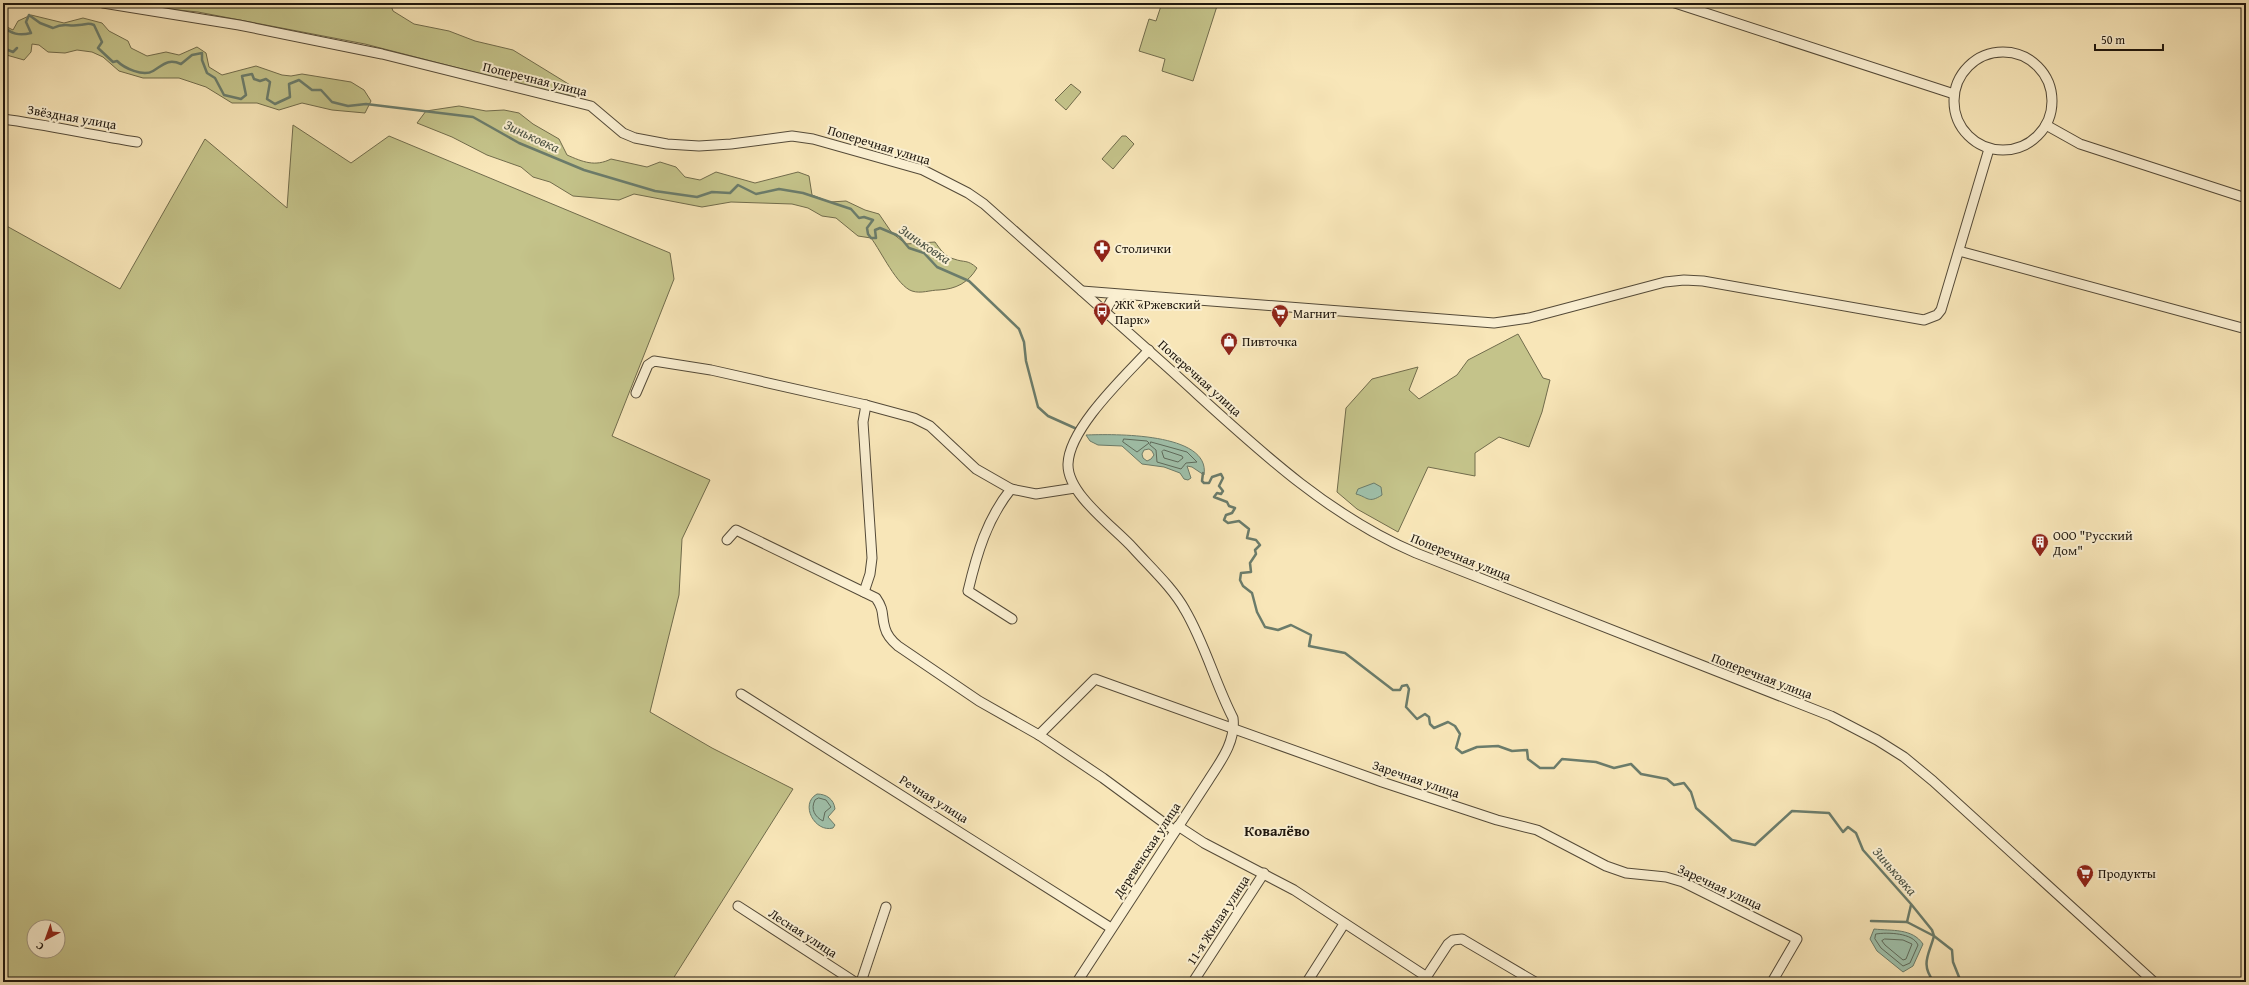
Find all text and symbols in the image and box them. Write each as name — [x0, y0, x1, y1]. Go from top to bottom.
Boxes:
scale bar — [2095, 26, 2163, 52]
text: 50 m — [2101, 31, 2125, 48]
street label: Поперечная улица — [481, 57, 590, 101]
street label: Звёздная улица — [26, 100, 119, 134]
water label: Зиньковка — [501, 114, 563, 158]
street label: Поперечная улица — [825, 120, 934, 170]
water label: Зиньковка — [895, 219, 955, 269]
pharmacy icon: Столички — [1092, 238, 1112, 263]
place label: Столички — [1115, 239, 1172, 258]
place label: ЖК «Ржевский Парк» — [1114, 295, 1201, 329]
bus stop icon: ЖК «Ржевский Парк» — [1092, 301, 1112, 326]
supermarket icon: Магнит — [1270, 303, 1290, 328]
place label: Магнит — [1293, 304, 1337, 323]
shop icon: Пивточка — [1219, 331, 1239, 356]
place label: Пивточка — [1242, 332, 1298, 351]
street label: Поперечная улица — [1154, 335, 1247, 421]
place label: ООО "Русский Дом" — [2052, 526, 2133, 560]
street label: Поперечная улица — [1408, 528, 1515, 586]
building icon: ООО "Русский Дом" — [2030, 532, 2050, 557]
street label: Поперечная улица — [1709, 648, 1816, 704]
street label: Заречная улица — [1370, 755, 1463, 803]
street label: Речная улица — [896, 770, 973, 828]
street label: Деревенская улица — [1108, 798, 1186, 902]
district label: Ковалёво — [1244, 820, 1310, 841]
water label: Зиньковка — [1868, 842, 1922, 900]
street label: Заречная улица — [1675, 859, 1766, 915]
supermarket icon: Продукты — [2075, 863, 2095, 888]
place label: Продукты — [2098, 864, 2156, 883]
street label: 11-я Жилая улица — [1182, 871, 1255, 969]
street label: Лесная улица — [765, 904, 842, 963]
north arrow — [26, 919, 66, 959]
text: С — [32, 938, 47, 955]

